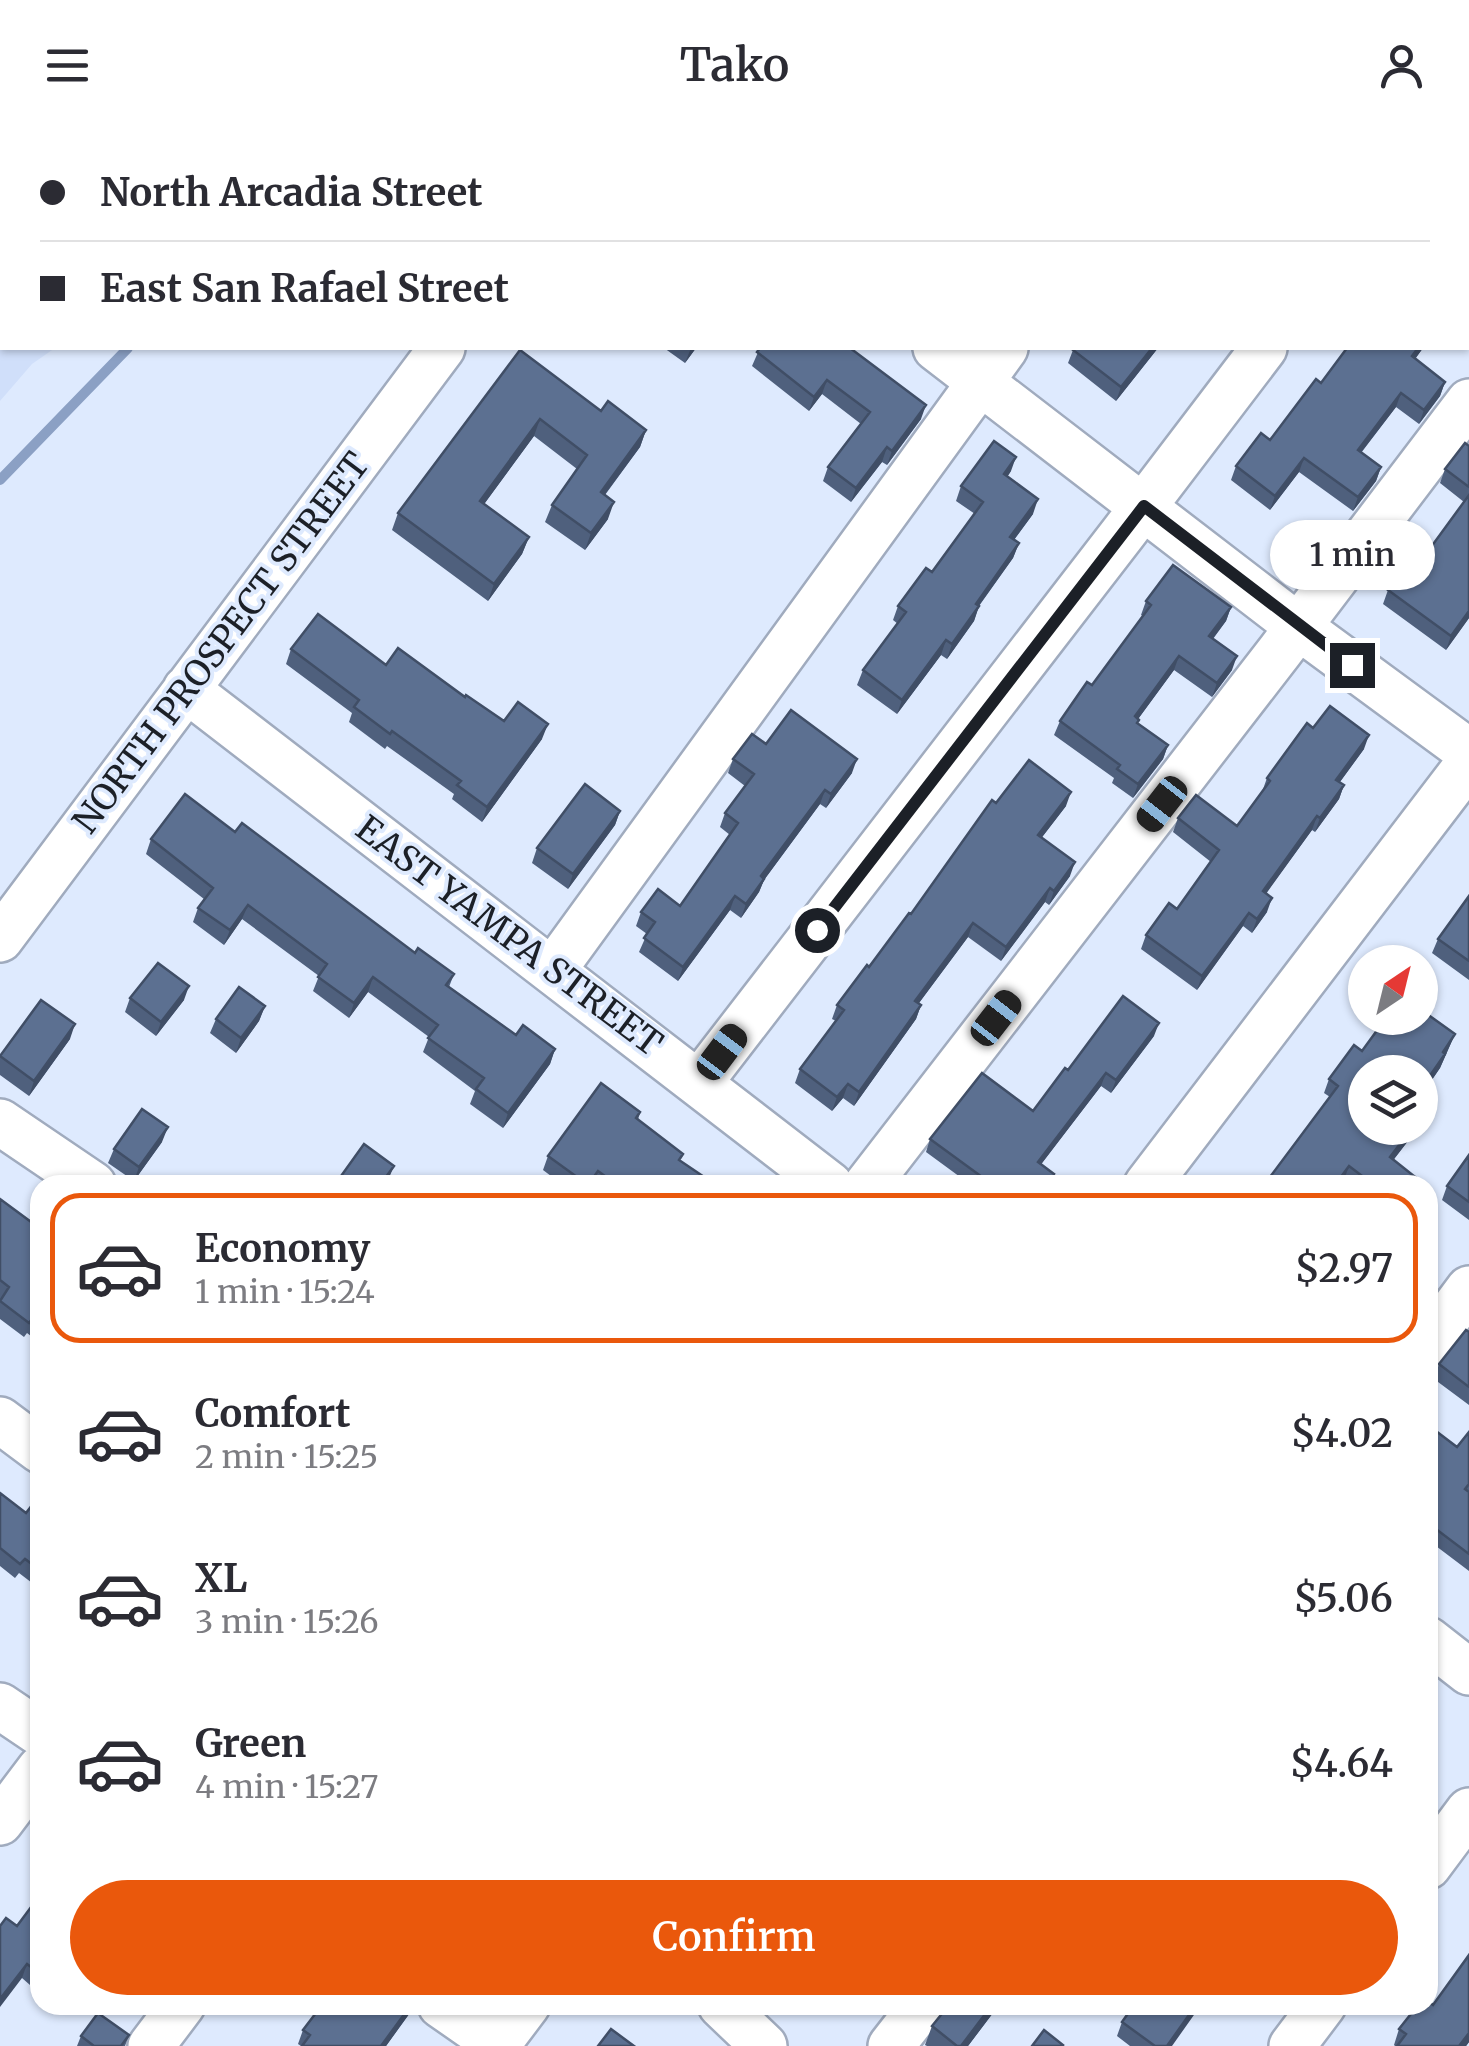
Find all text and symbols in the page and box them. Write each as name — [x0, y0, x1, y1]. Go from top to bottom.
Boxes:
text: Tako — [680, 37, 789, 93]
icon: menu — [40, 38, 95, 93]
icon: person — [1374, 38, 1429, 93]
text: North Arcadia Street — [100, 169, 483, 216]
text: East San Rafael Street — [100, 265, 509, 312]
street label: NORTH PROSPECT STREET — [63, 444, 379, 842]
callout: 1 min — [1270, 520, 1434, 590]
text: 1 min — [1309, 535, 1396, 575]
route end — [1330, 643, 1375, 688]
car — [1132, 771, 1192, 837]
street label: EAST YAMPA STREET — [347, 806, 671, 1066]
route start — [795, 908, 840, 953]
north arrow — [1348, 945, 1438, 1035]
map controls — [1348, 945, 1438, 1145]
car — [966, 985, 1026, 1051]
car — [692, 1019, 752, 1085]
button: layers — [1348, 1055, 1438, 1145]
icon: car — [75, 1223, 165, 1313]
text: Economy — [195, 1225, 370, 1272]
text: $2.97 — [1295, 1245, 1393, 1292]
text: 1 min · 15:24 — [195, 1272, 375, 1312]
icon: car — [75, 1388, 165, 1478]
text: Comfort — [195, 1390, 351, 1437]
text: $4.02 — [1290, 1410, 1393, 1457]
text: 2 min · 15:25 — [195, 1437, 378, 1477]
icon: car — [75, 1553, 165, 1643]
text: XL — [195, 1555, 247, 1602]
text: $5.06 — [1293, 1575, 1393, 1622]
text: 3 min · 15:26 — [195, 1602, 379, 1642]
icon: car — [75, 1718, 165, 1808]
text: Green — [195, 1720, 306, 1767]
text: $4.64 — [1289, 1740, 1393, 1787]
text: 4 min · 15:27 — [195, 1767, 378, 1807]
button: Confirm — [70, 1880, 1398, 1995]

